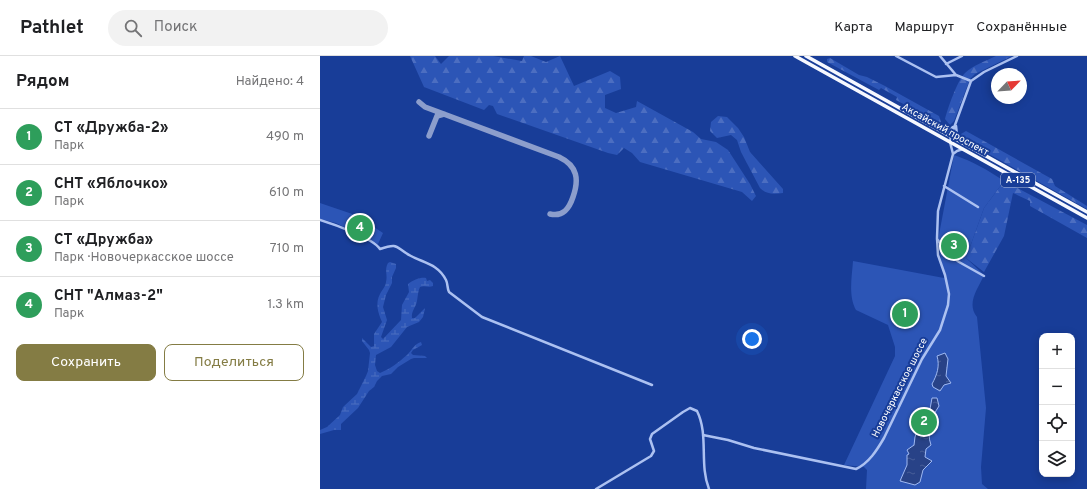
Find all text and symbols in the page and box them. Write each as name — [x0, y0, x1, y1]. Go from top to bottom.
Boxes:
search box — [108, 10, 388, 46]
text: Pathlet — [20, 16, 84, 40]
icon: search — [122, 17, 144, 39]
text: Поиск — [154, 18, 198, 37]
text: Карта — [834, 19, 873, 36]
text: Маршрут — [895, 19, 954, 36]
text: Сохранённые — [976, 19, 1067, 36]
north arrow — [991, 68, 1027, 104]
text: Рядом — [16, 71, 69, 93]
text: Найдено: 4 — [236, 74, 304, 90]
street label: Аксайский проспект — [899, 101, 991, 160]
text: СТ «Дружба-2» — [54, 119, 168, 138]
text: 1 — [26, 129, 32, 145]
text: 490 m — [266, 129, 304, 145]
text: Парк — [54, 138, 84, 154]
road number: А-135 — [1001, 173, 1035, 187]
text: СНТ «Яблочко» — [54, 175, 168, 194]
text: 2 — [25, 185, 33, 201]
text: 610 m — [269, 185, 304, 201]
text: Парк — [54, 194, 84, 210]
pin: 4 — [347, 213, 373, 243]
text: СТ «Дружба» — [54, 231, 153, 250]
pin: 3 — [941, 231, 967, 261]
text: 3 — [25, 241, 33, 257]
text: 710 m — [270, 241, 304, 257]
text: Парк · Новочеркасское шоссе — [54, 250, 234, 266]
text: СНТ "Алмаз-2" — [54, 287, 163, 306]
text: 4 — [25, 297, 33, 313]
text: 1.3 km — [267, 297, 304, 313]
pin: 1 — [892, 299, 918, 329]
text: Парк — [54, 306, 84, 322]
your location — [742, 329, 762, 349]
map controls — [1039, 333, 1075, 477]
button: + — [1039, 333, 1075, 369]
street label: Новочеркасское шоссе — [869, 336, 931, 440]
button: Сохранить — [16, 344, 156, 381]
button: Поделиться — [164, 344, 304, 381]
button: − — [1039, 369, 1075, 405]
button: locate — [1039, 405, 1075, 441]
pin: 2 — [911, 407, 937, 437]
button: layers — [1039, 441, 1075, 477]

